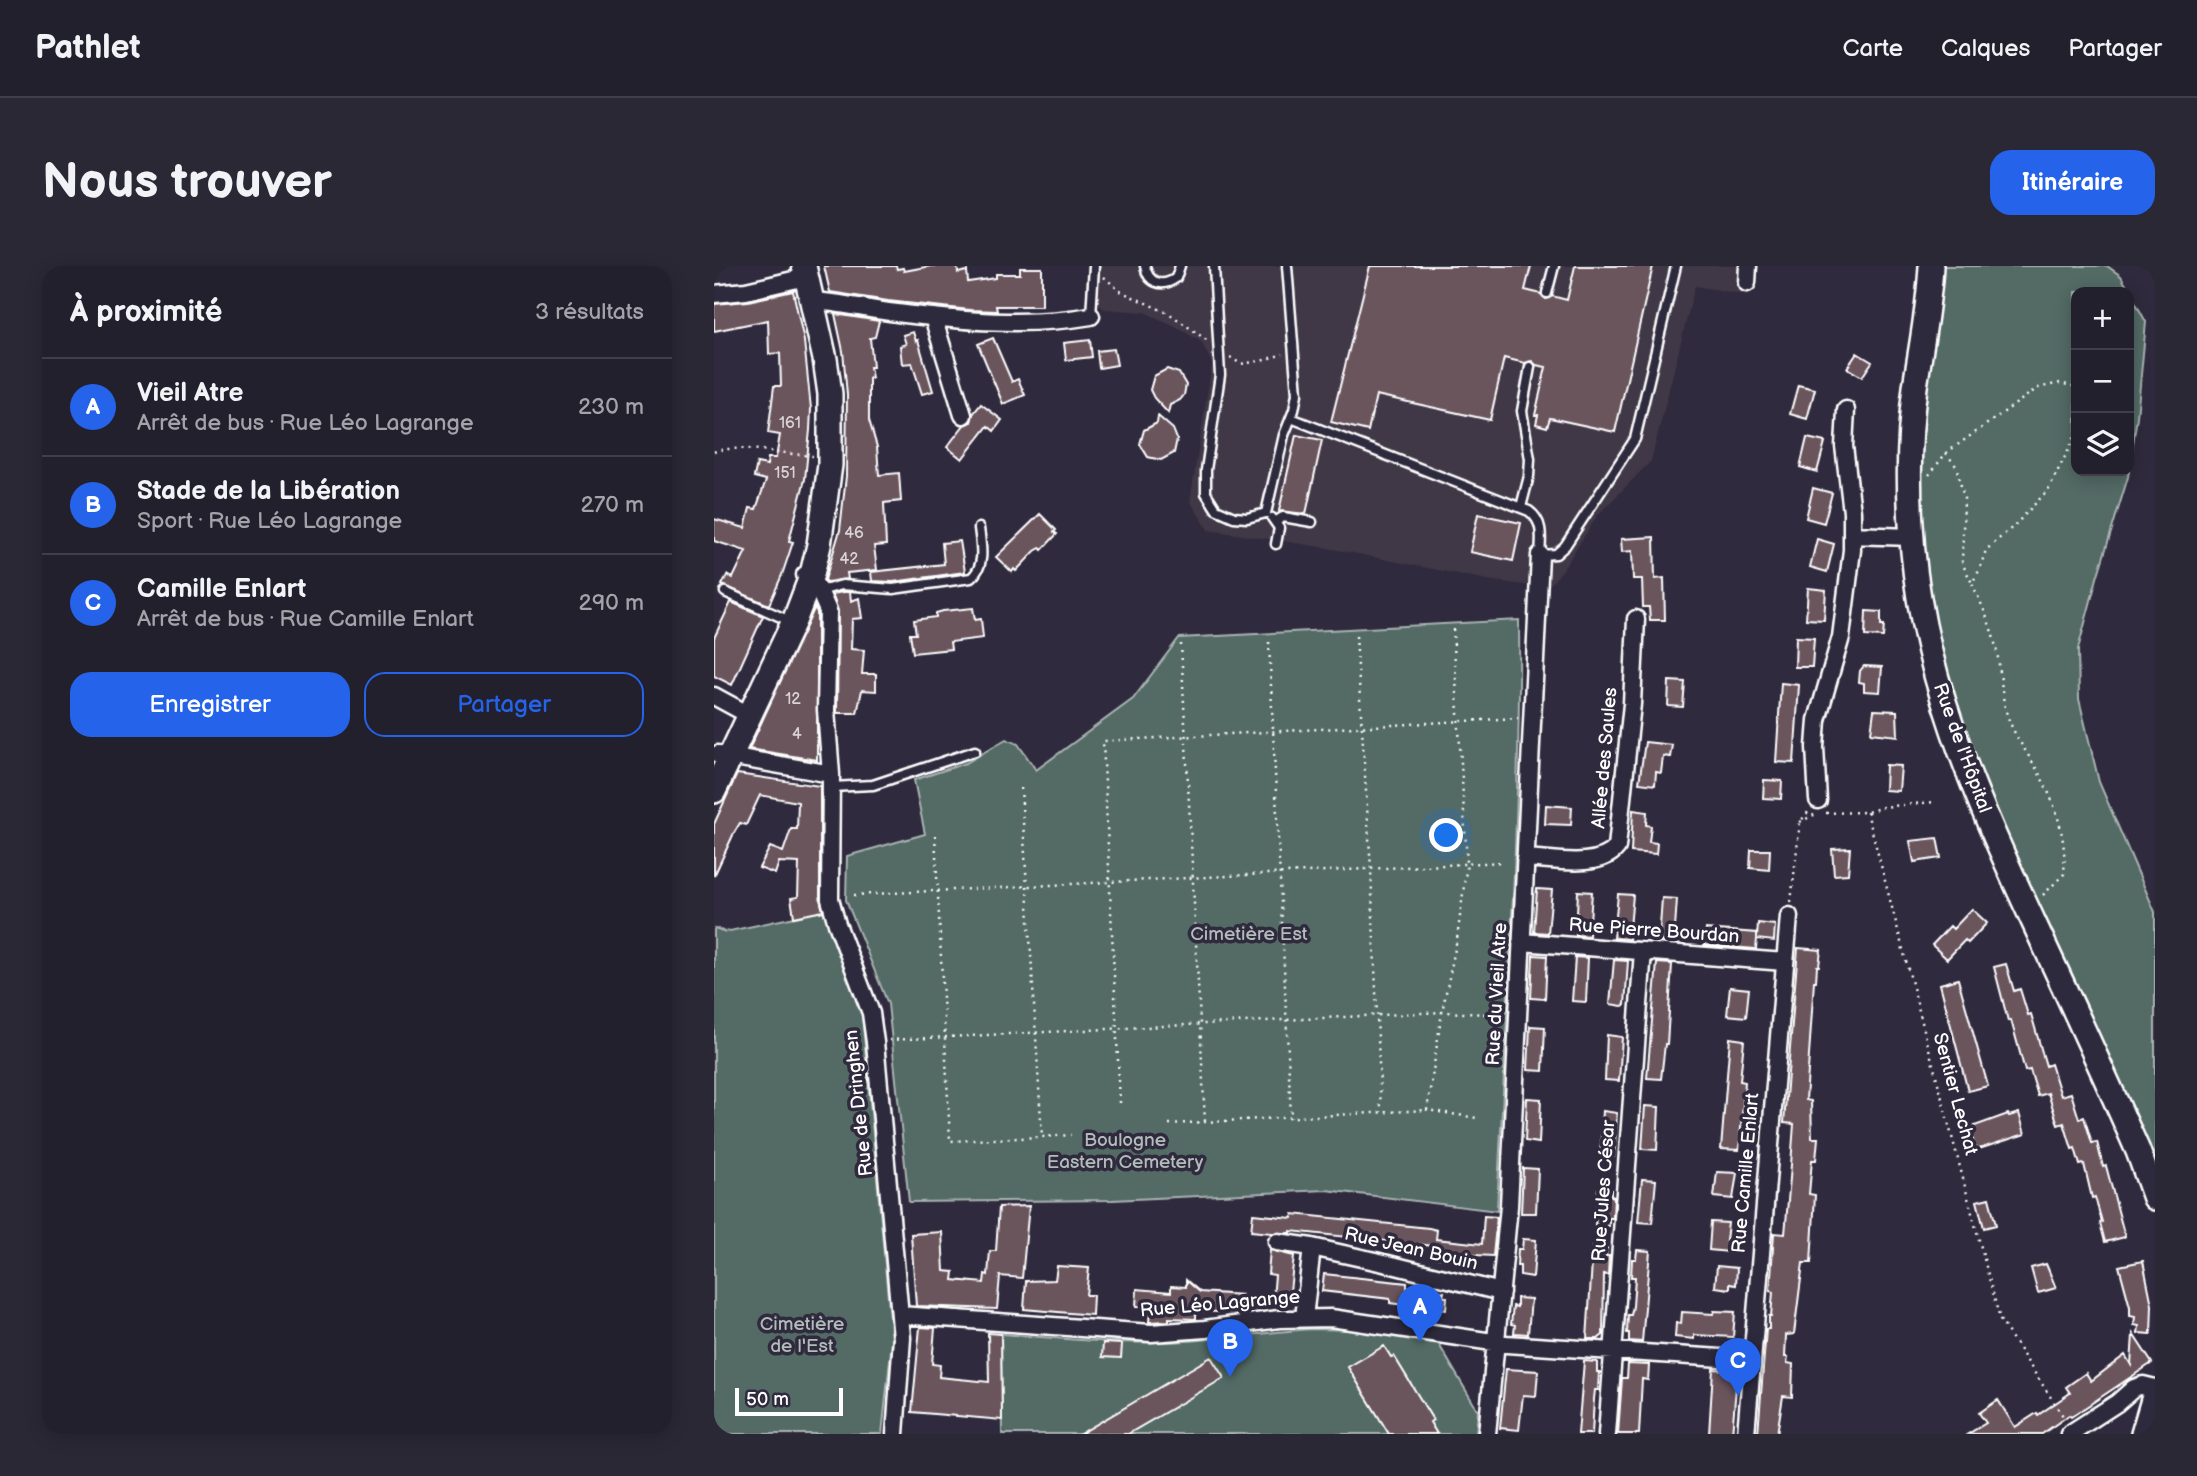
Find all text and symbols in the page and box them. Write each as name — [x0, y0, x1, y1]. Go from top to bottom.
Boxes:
text: Pathlet — [35, 28, 140, 68]
text: Carte — [1843, 34, 1903, 63]
text: Calques — [1941, 34, 2030, 63]
text: Partager — [2068, 34, 2162, 63]
button: Itinéraire — [1990, 150, 2155, 215]
text: Nous trouver — [42, 153, 332, 212]
map controls — [2071, 287, 2134, 476]
button: + — [2071, 287, 2134, 350]
text: À proximité — [70, 294, 222, 330]
text: 3 résultats — [535, 298, 644, 326]
button: − — [2071, 350, 2134, 413]
text: Vieil Atre — [137, 378, 243, 409]
text: A — [86, 393, 100, 421]
text: 230 m — [578, 393, 644, 421]
text: Arrêt de bus · Rue Léo Lagrange — [137, 409, 474, 437]
button: layers — [2071, 413, 2134, 476]
house number: 161 — [779, 414, 801, 433]
house number: 151 — [774, 464, 796, 483]
text: Stade de la Libération — [137, 476, 400, 507]
text: B — [85, 491, 101, 519]
text: 270 m — [580, 491, 644, 519]
text: Sport · Rue Léo Lagrange — [137, 507, 402, 535]
house number: 46 — [844, 524, 864, 543]
house number: 42 — [839, 550, 859, 569]
text: Camille Enlart — [137, 574, 306, 605]
text: C — [85, 589, 101, 617]
text: 290 m — [578, 589, 644, 617]
text: Arrêt de bus · Rue Camille Enlart — [137, 605, 474, 633]
button: Enregistrer — [70, 672, 350, 737]
button: Partager — [364, 672, 644, 737]
street label: Rue de l'Hôpital — [1928, 680, 1996, 816]
street label: Allée des Saules — [1587, 686, 1623, 830]
house number: 12 — [785, 690, 801, 709]
house number: 4 — [792, 725, 802, 744]
your location — [1429, 818, 1463, 852]
street label: Rue Pierre Bourdan — [1568, 914, 1740, 948]
street label: Rue du Vieil Atre — [1482, 922, 1512, 1066]
park label: Cimetière Est — [1190, 923, 1308, 946]
street label: Rue de Dringhen — [840, 1029, 878, 1177]
street label: Sentier Lechat — [1928, 1030, 1982, 1158]
street label: Rue Camille Enlart — [1728, 1092, 1764, 1254]
street label: Rue Jules César — [1588, 1118, 1620, 1263]
park label: Boulogne Eastern Cemetery — [1047, 1129, 1204, 1174]
street label: Rue Jean Bouin — [1342, 1222, 1480, 1276]
pin: A — [1397, 1284, 1443, 1342]
street label: Rue Léo Lagrange — [1139, 1286, 1301, 1322]
park label: Cimetière de l'Est — [760, 1313, 844, 1358]
pin: B — [1207, 1319, 1253, 1377]
pin: C — [1715, 1338, 1761, 1396]
scale bar — [735, 1385, 844, 1417]
text: 50 m — [746, 1388, 789, 1411]

